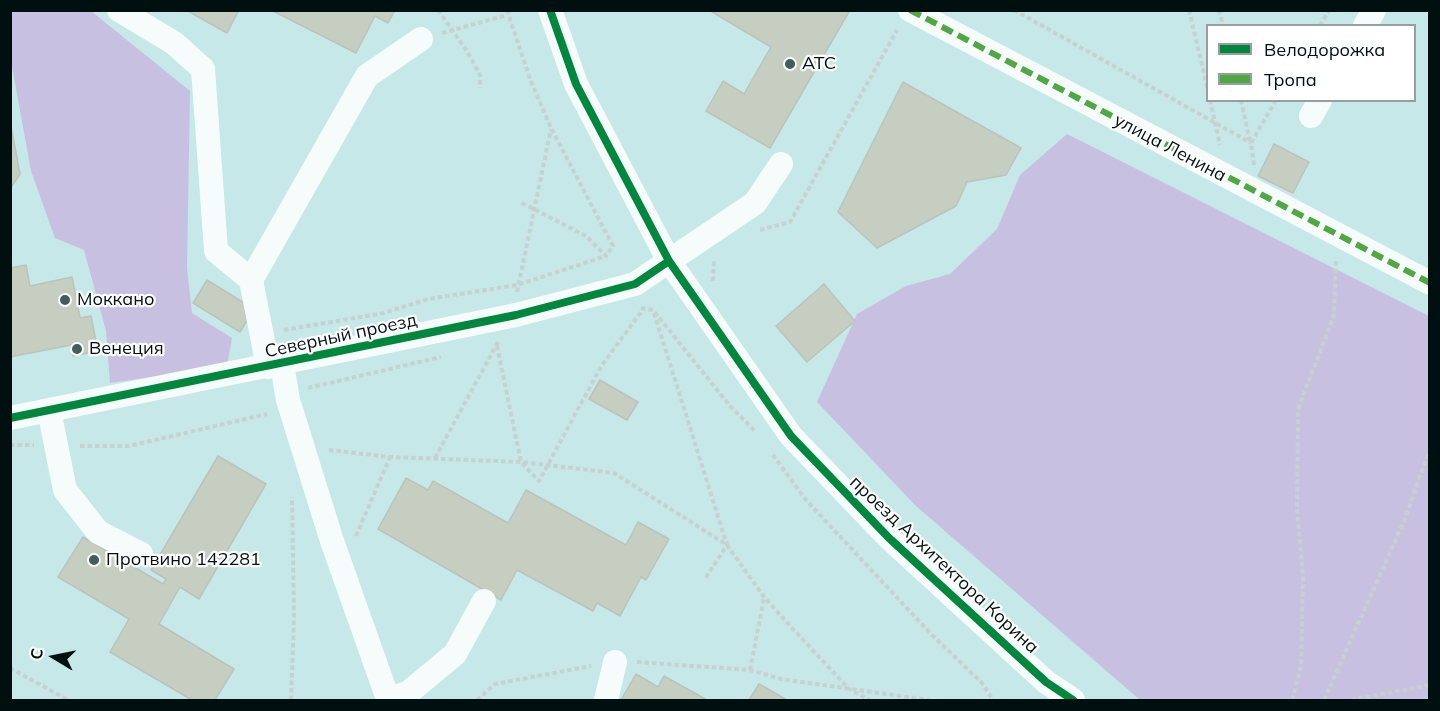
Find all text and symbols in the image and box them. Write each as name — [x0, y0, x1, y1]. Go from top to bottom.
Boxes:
legend — [1206, 24, 1416, 102]
text: Велодорожка — [1264, 38, 1385, 61]
place label: АТС — [802, 53, 836, 75]
marker: АТС — [783, 57, 797, 71]
text: Тропа — [1264, 68, 1317, 91]
street label: улица Ленина — [1110, 109, 1230, 187]
place label: Моккано — [77, 289, 154, 311]
marker: Моккано — [58, 293, 72, 307]
street label: Северный проезд — [263, 309, 419, 363]
place label: Венеция — [89, 338, 164, 360]
marker: Венеция — [70, 342, 84, 356]
street label: проезд Архитектора Корина — [845, 472, 1043, 658]
place label: Протвино 142281 — [106, 549, 261, 571]
marker: Протвино 142281 — [87, 553, 101, 567]
north arrow — [24, 627, 84, 687]
text: С — [25, 647, 47, 661]

